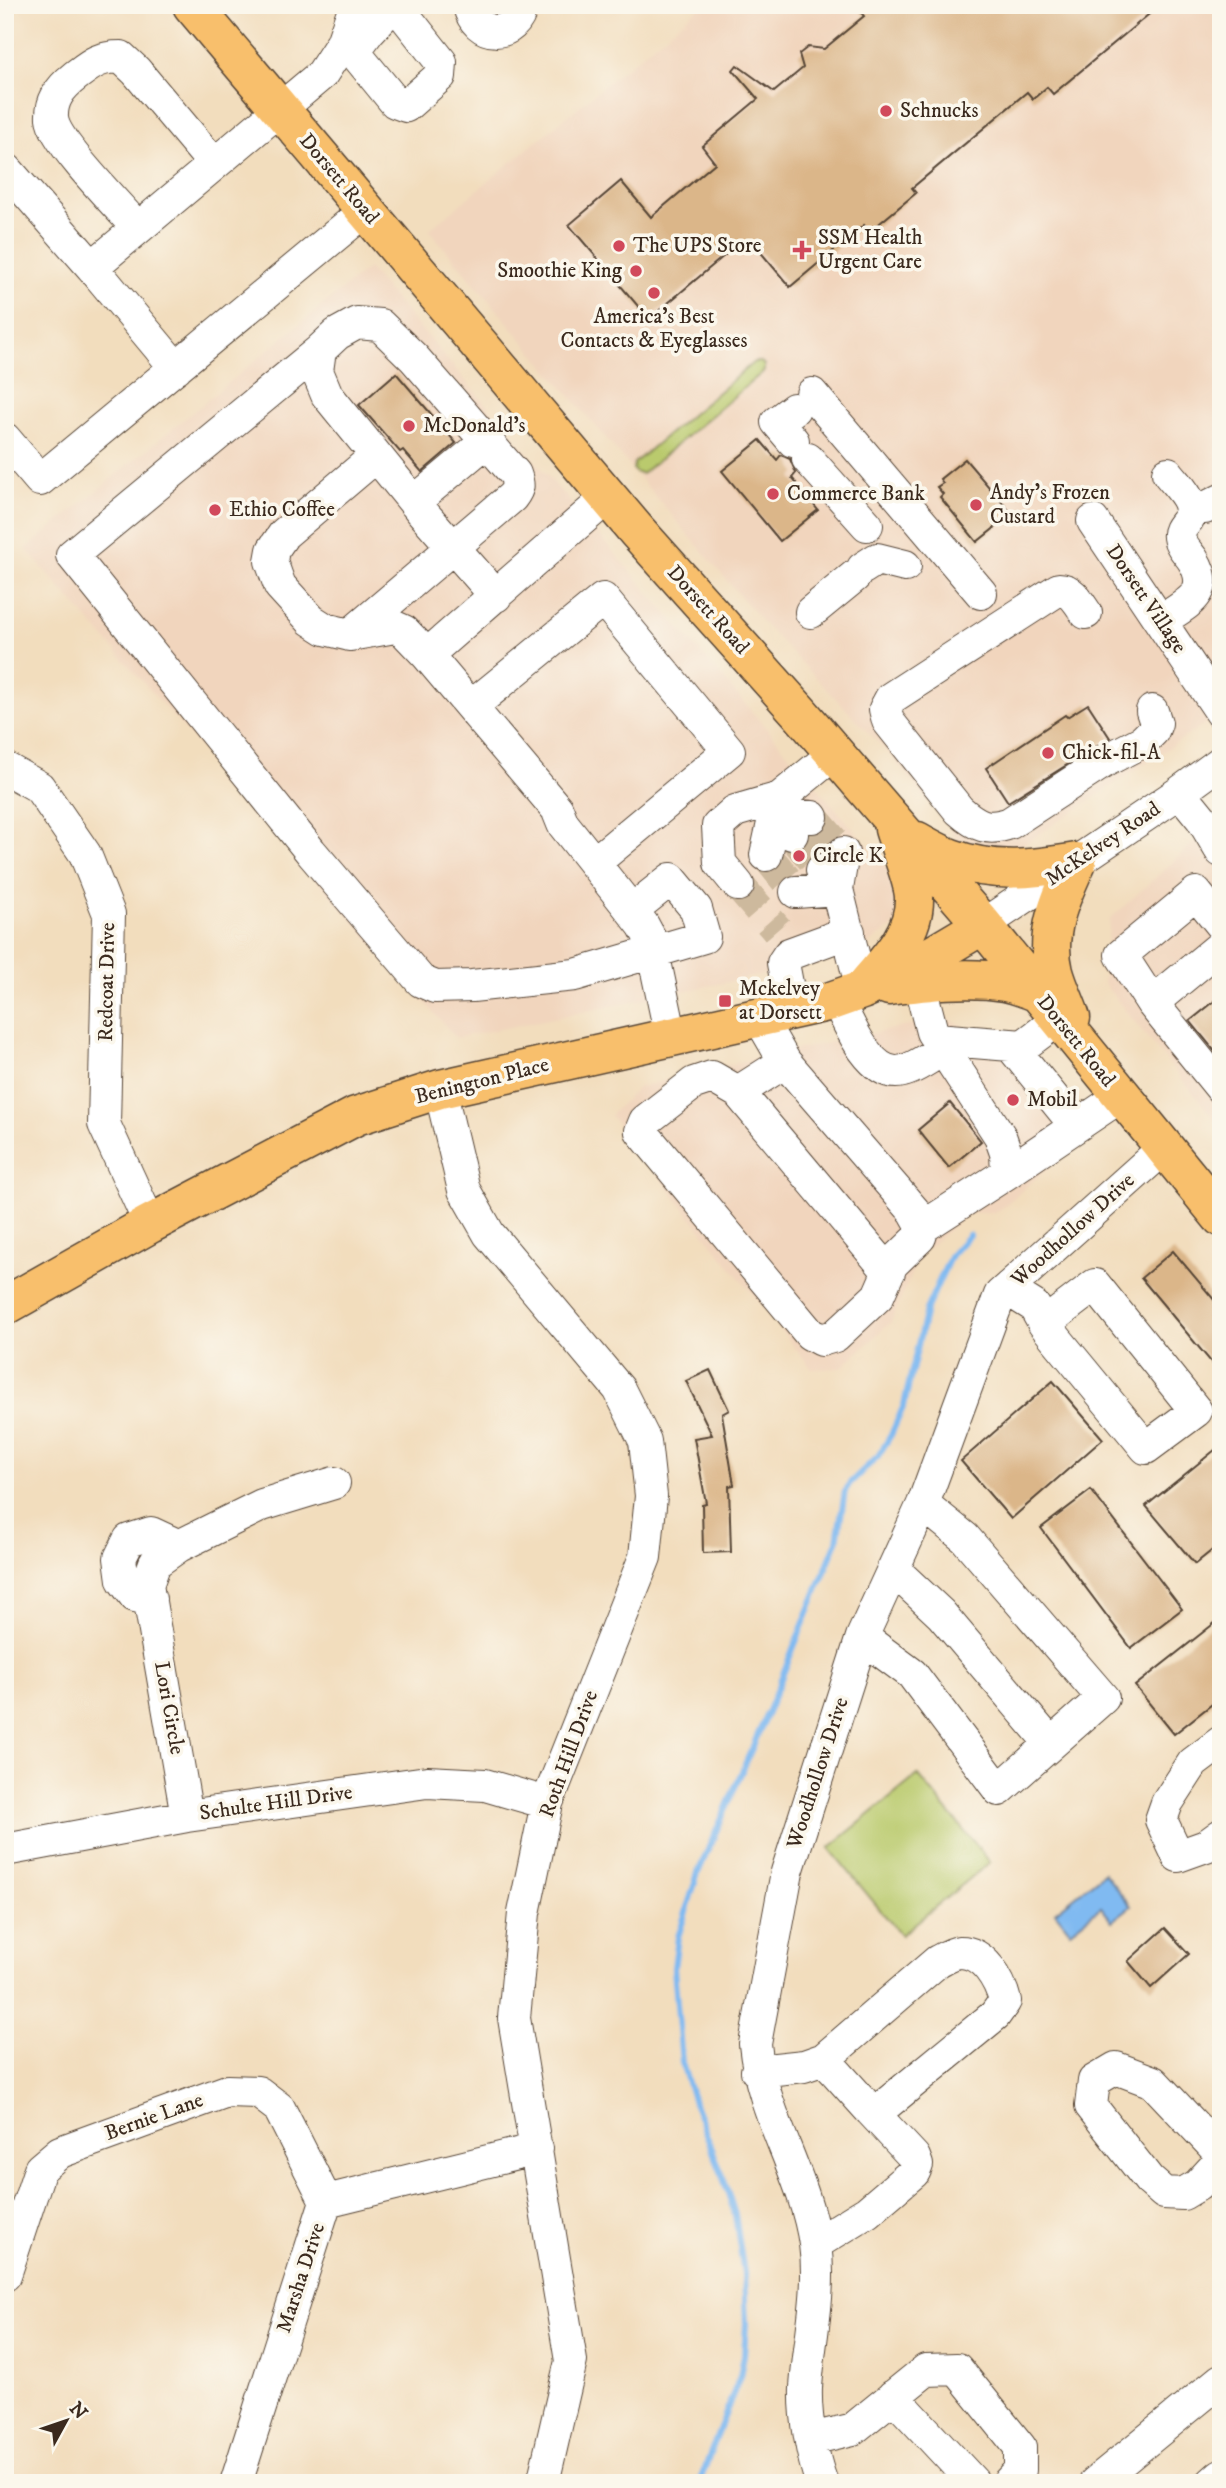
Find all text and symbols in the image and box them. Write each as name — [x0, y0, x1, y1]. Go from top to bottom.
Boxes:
place label: Schnucks — [900, 98, 979, 124]
marker: Schnucks — [878, 103, 894, 119]
street label: Dorsett Road — [293, 128, 385, 230]
place label: SSM Health Urgent Care — [818, 225, 923, 275]
place label: The UPS Store — [633, 233, 762, 259]
marker: The UPS Store — [611, 238, 627, 254]
marker: SSM Health Urgent Care — [792, 240, 812, 260]
place label: Smoothie King — [497, 258, 623, 284]
marker: Smoothie King — [628, 263, 644, 279]
marker: America's Best Contacts & Eyeglasses — [646, 285, 662, 301]
place label: America's Best Contacts & Eyeglasses — [561, 304, 747, 354]
place label: McDonald's — [423, 413, 526, 439]
marker: McDonald's — [401, 418, 417, 434]
place label: Andy's Frozen Custard — [990, 480, 1110, 530]
place label: Commerce Bank — [787, 481, 926, 507]
marker: Commerce Bank — [765, 486, 781, 502]
place label: Ethio Coffee — [229, 497, 335, 523]
marker: Andy's Frozen Custard — [968, 497, 984, 513]
marker: Ethio Coffee — [207, 502, 223, 518]
street label: Dorsett Village — [1100, 539, 1192, 659]
street label: Dorsett Road — [661, 560, 755, 660]
place label: Chick-fil-A — [1062, 740, 1161, 766]
marker: Chick-fil-A — [1040, 745, 1056, 761]
street label: McKelvey Road — [1041, 796, 1166, 892]
place label: Circle K — [813, 843, 884, 869]
marker: Circle K — [791, 848, 807, 864]
street label: Redcoat Drive — [93, 922, 121, 1042]
place label: Mckelvey at Dorsett — [739, 976, 822, 1026]
street label: Dorsett Road — [1031, 990, 1121, 1093]
marker: Mckelvey at Dorsett — [717, 993, 733, 1009]
street label: Benington Place — [412, 1052, 552, 1110]
place label: Mobil — [1027, 1087, 1078, 1113]
marker: Mobil — [1005, 1092, 1021, 1108]
street label: Woodhollow Drive — [1005, 1167, 1140, 1293]
street label: Lori Circle — [148, 1659, 190, 1757]
street label: Roth Hill Drive — [534, 1687, 604, 1821]
street label: Woodhollow Drive — [781, 1694, 855, 1853]
street label: Schulte Hill Drive — [198, 1779, 354, 1827]
street label: Bernie Lane — [101, 2087, 207, 2147]
street label: Marsha Drive — [271, 2219, 331, 2336]
north arrow — [32, 2386, 102, 2456]
text: N — [64, 2398, 92, 2425]

